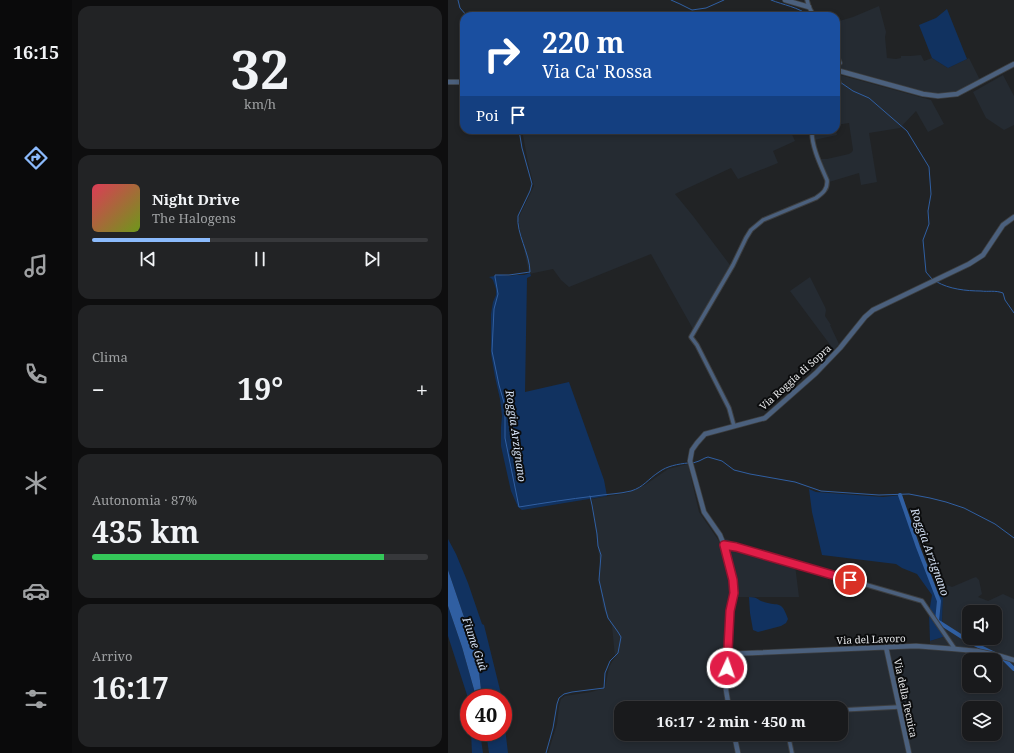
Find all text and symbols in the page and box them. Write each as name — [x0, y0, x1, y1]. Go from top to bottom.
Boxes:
text: 220 m — [542, 23, 624, 61]
icon: right — [476, 28, 528, 80]
text: 32 — [231, 33, 289, 104]
text: 16:15 — [13, 40, 59, 64]
text: Via Ca' Rossa — [542, 59, 652, 83]
text: km/h — [244, 95, 276, 113]
icon: arrive — [507, 104, 529, 126]
text: Poi — [476, 105, 499, 125]
icon: directions — [22, 144, 50, 172]
text: Night Drive — [152, 189, 240, 209]
text: The Halogens — [152, 209, 236, 227]
icon: previous — [137, 248, 159, 270]
icon: pause — [249, 248, 271, 270]
icon: next — [361, 248, 383, 270]
icon: music — [22, 252, 50, 280]
street label: Via Roggia di Sopra — [756, 341, 834, 413]
text: Clima — [92, 348, 128, 366]
icon: phone — [22, 360, 50, 388]
text: 19° — [237, 368, 283, 409]
text: − — [92, 374, 105, 404]
text: + — [416, 374, 428, 404]
water label: Roggia Arzignano — [503, 388, 530, 483]
icon: climate — [22, 469, 50, 497]
text: Autonomia · 87% — [92, 491, 197, 509]
water label: Roggia Arzignano — [907, 505, 953, 598]
text: 435 km — [92, 511, 199, 552]
pin — [833, 563, 867, 597]
icon: arrive — [839, 569, 861, 591]
icon: car — [22, 577, 50, 605]
map controls — [962, 605, 1002, 741]
button: sound — [962, 605, 1002, 645]
water label: Fiume Guà — [459, 614, 492, 673]
street label: Via del Lavoro — [836, 631, 906, 647]
text: Arrivo — [92, 647, 133, 665]
position arrow — [706, 647, 748, 689]
button: search — [962, 653, 1002, 693]
street label: Via della Tecnica — [891, 657, 921, 739]
text: 16:17 — [92, 667, 169, 708]
icon: filters — [22, 685, 50, 713]
speed limit sign: 40 — [460, 689, 512, 741]
button: layers — [962, 701, 1002, 741]
text: 16:17 · 2 min · 450 m — [656, 711, 806, 731]

